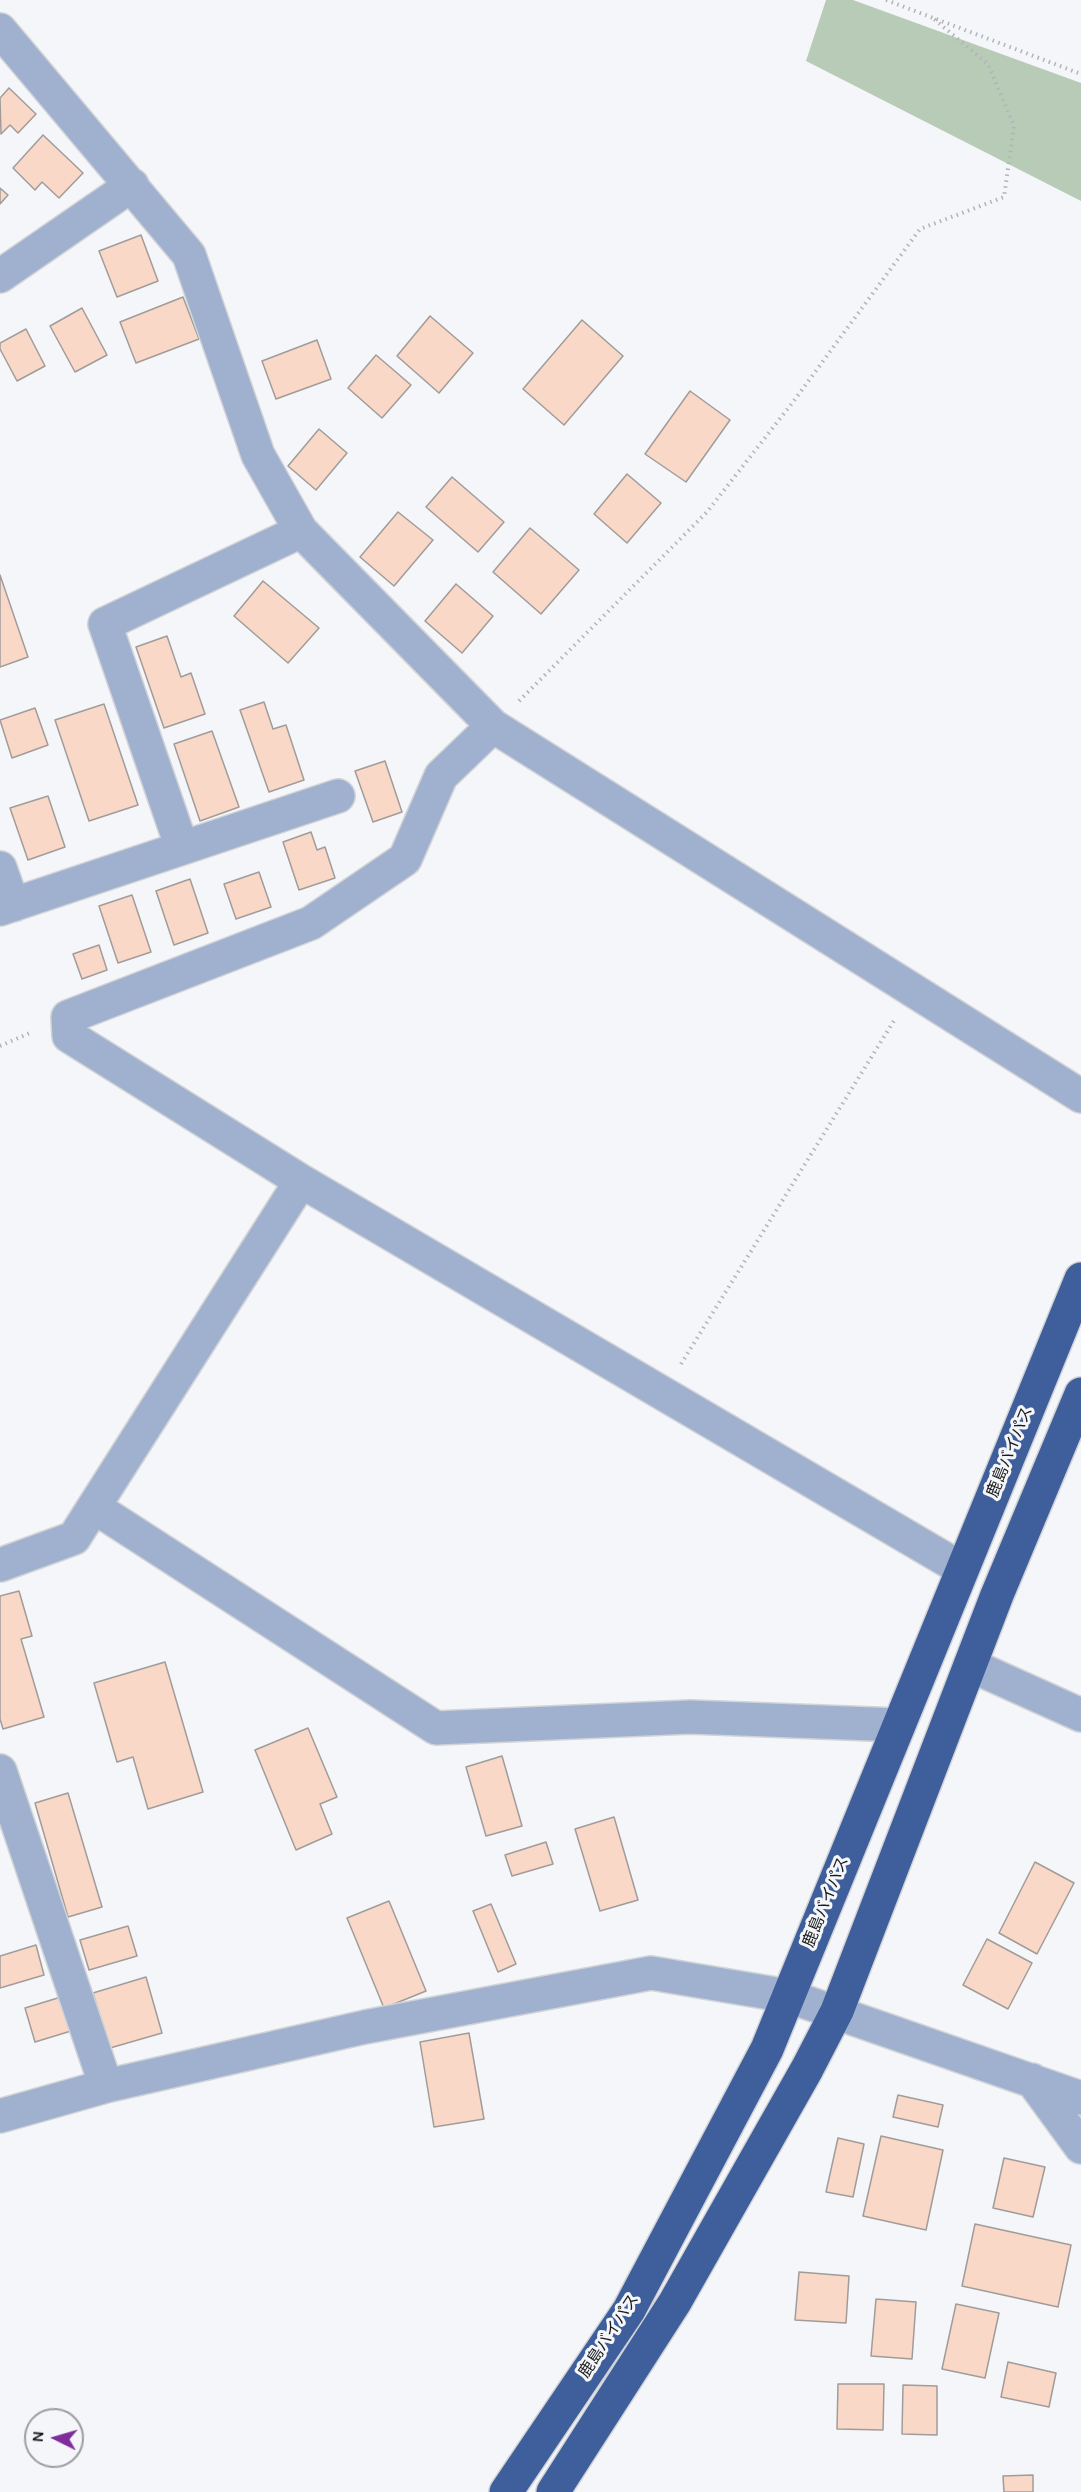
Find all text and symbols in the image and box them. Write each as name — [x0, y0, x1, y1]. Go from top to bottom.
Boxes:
street label: 鹿島バイパス — [983, 1404, 1037, 1500]
street label: 鹿島バイパス — [799, 1854, 853, 1950]
street label: 鹿島バイパス — [575, 2291, 643, 2381]
north arrow — [24, 2408, 84, 2468]
text: N — [28, 2430, 48, 2443]

